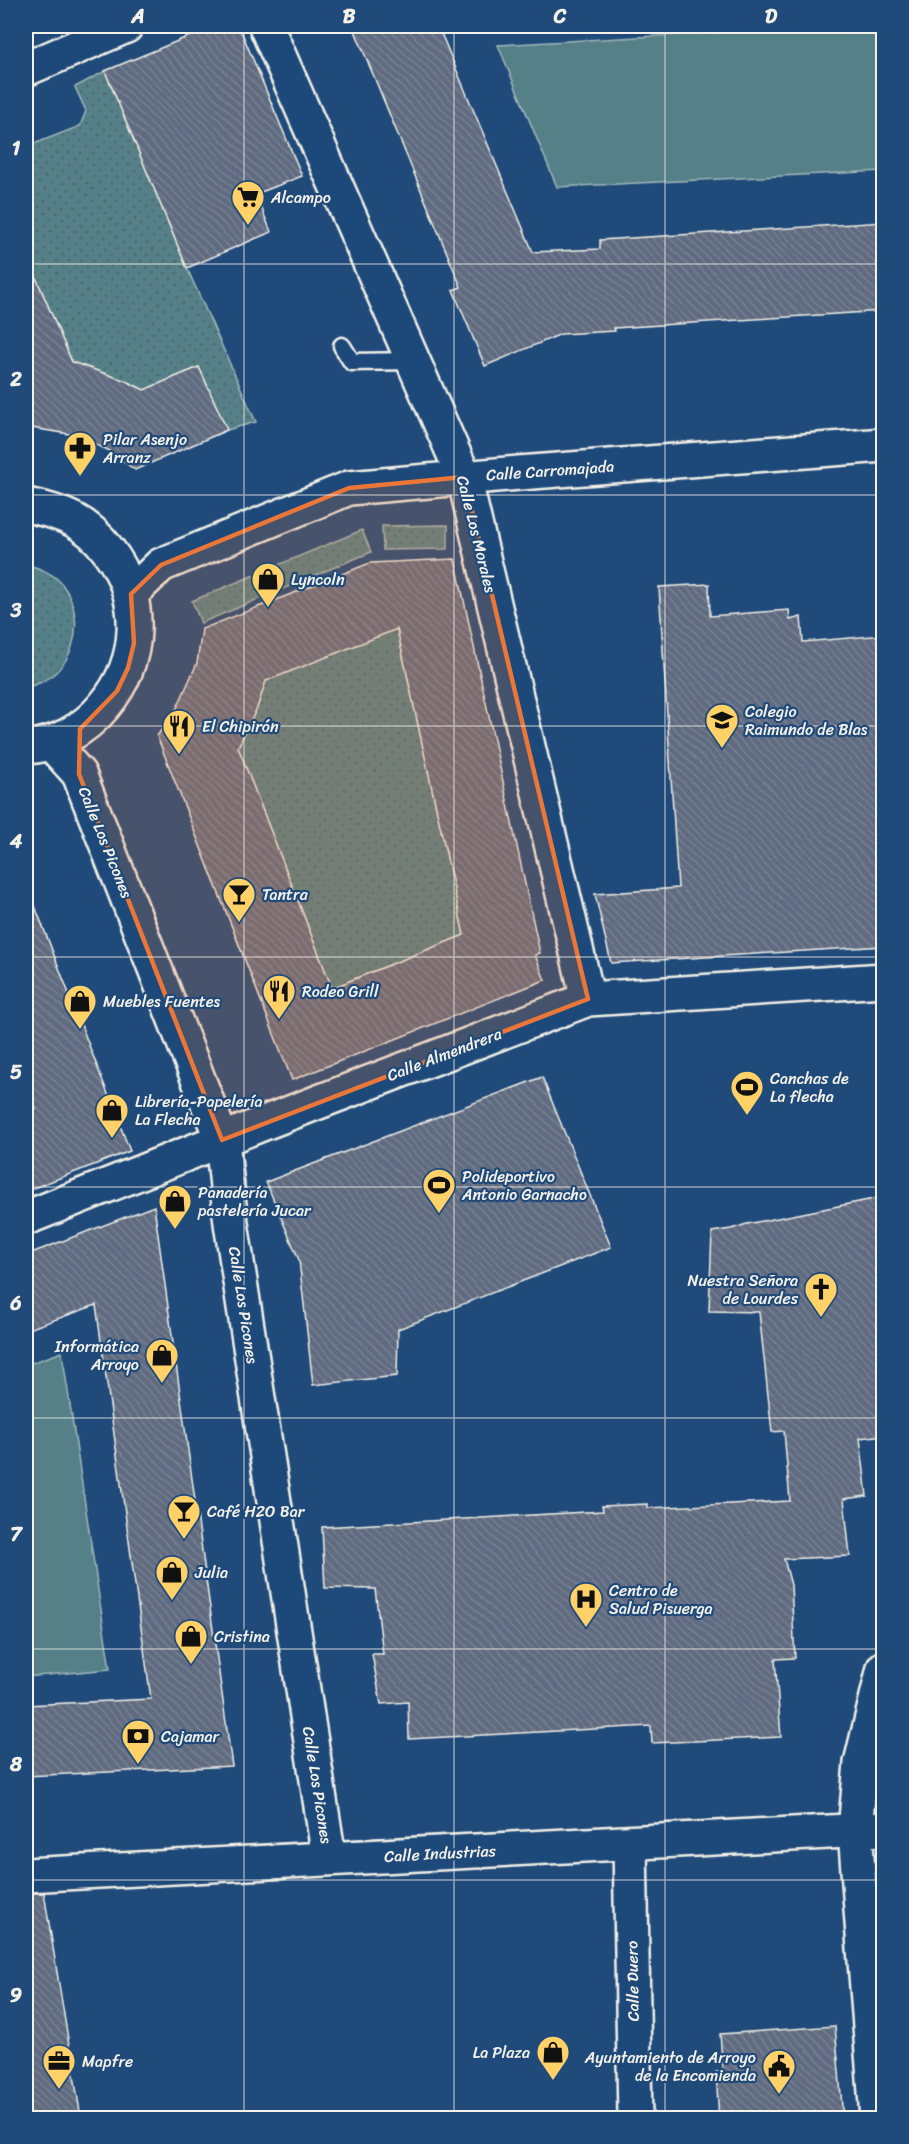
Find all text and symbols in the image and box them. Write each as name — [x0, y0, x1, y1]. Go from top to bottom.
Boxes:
text: A — [130, 0, 145, 34]
text: B — [343, 0, 356, 34]
text: C — [553, 0, 567, 34]
text: D — [765, 0, 778, 34]
text: 1 — [12, 131, 21, 166]
supermarket icon: Alcampo — [230, 179, 266, 226]
place label: Alcampo — [270, 183, 331, 212]
text: 2 — [9, 362, 22, 397]
place label: Pilar Asenjo Arranz — [102, 425, 187, 472]
pharmacy icon: Pilar Asenjo Arranz — [62, 430, 98, 477]
street label: Calle Carromajada — [485, 452, 615, 489]
street label: Calle Los Morales — [448, 472, 505, 596]
shop icon: Lyncoln — [250, 561, 286, 608]
place label: Lyncoln — [291, 565, 345, 594]
text: 3 — [10, 593, 22, 628]
place label: Colegio Raimundo de Blas — [745, 697, 868, 744]
school or university icon: Colegio Raimundo de Blas — [704, 702, 740, 749]
restaurant icon: El Chipirón — [161, 708, 197, 755]
place label: El Chipirón — [202, 712, 279, 741]
street label: Calle Los Picones — [70, 782, 141, 903]
text: 4 — [9, 824, 23, 859]
bar icon: Tantra — [221, 876, 257, 923]
place label: Tantra — [262, 880, 309, 909]
restaurant icon: Rodeo Grill — [261, 973, 297, 1020]
place label: Rodeo Grill — [302, 977, 379, 1006]
shop icon: Muebles Fuentes — [62, 983, 98, 1030]
place label: Muebles Fuentes — [103, 987, 220, 1016]
street label: Calle Almendrera — [382, 1019, 507, 1090]
text: 5 — [10, 1055, 22, 1090]
place label: Canchas de La flecha — [770, 1064, 849, 1111]
sports icon: Canchas de La flecha — [729, 1069, 765, 1116]
place label: Librería-Papelería La Flecha — [135, 1087, 263, 1134]
shop icon: Librería-Papelería La Flecha — [94, 1092, 130, 1139]
place label: Polideportivo Antonio Garnacho — [461, 1162, 587, 1209]
sports icon: Polideportivo Antonio Garnacho — [421, 1167, 457, 1214]
place label: Panadería pastelería Jucar — [197, 1178, 312, 1225]
shop icon: Panadería pastelería Jucar — [157, 1183, 193, 1230]
street label: Calle Los Picones — [220, 1244, 267, 1366]
place label: Nuestra Señora de Lourdes — [687, 1266, 799, 1313]
church icon: Nuestra Señora de Lourdes — [803, 1271, 839, 1318]
text: 6 — [9, 1286, 22, 1321]
place label: Informática Arroyo — [54, 1332, 139, 1379]
shop icon: Informática Arroyo — [144, 1337, 180, 1384]
bar icon: Café H2O Bar — [166, 1493, 202, 1540]
place label: Café H2O Bar — [207, 1497, 306, 1526]
text: 7 — [10, 1517, 23, 1552]
shop icon: Julia — [154, 1554, 190, 1601]
place label: Julia — [194, 1558, 228, 1587]
place label: Centro de Salud Pisuerga — [609, 1576, 713, 1623]
hospital icon: Centro de Salud Pisuerga — [568, 1581, 604, 1628]
shop icon: Cristina — [173, 1618, 209, 1665]
place label: Cristina — [214, 1622, 270, 1651]
bank icon: Cajamar — [120, 1718, 156, 1765]
place label: Cajamar — [161, 1722, 221, 1751]
street label: Calle Los Picones — [294, 1724, 341, 1846]
text: 8 — [9, 1747, 23, 1782]
street label: Calle Industrias — [383, 1836, 497, 1871]
street label: Calle Duero — [617, 1940, 648, 2022]
text: 9 — [10, 1978, 22, 2013]
shop icon: La Plaza — [535, 2034, 571, 2081]
place label: La Plaza — [473, 2038, 530, 2067]
office icon: Mapfre — [41, 2043, 77, 2090]
place label: Ayuntamiento de Arroyo de la Encomienda — [584, 2043, 756, 2090]
place label: Mapfre — [82, 2047, 133, 2076]
public building icon: Ayuntamiento de Arroyo de la Encomienda — [761, 2048, 797, 2095]

